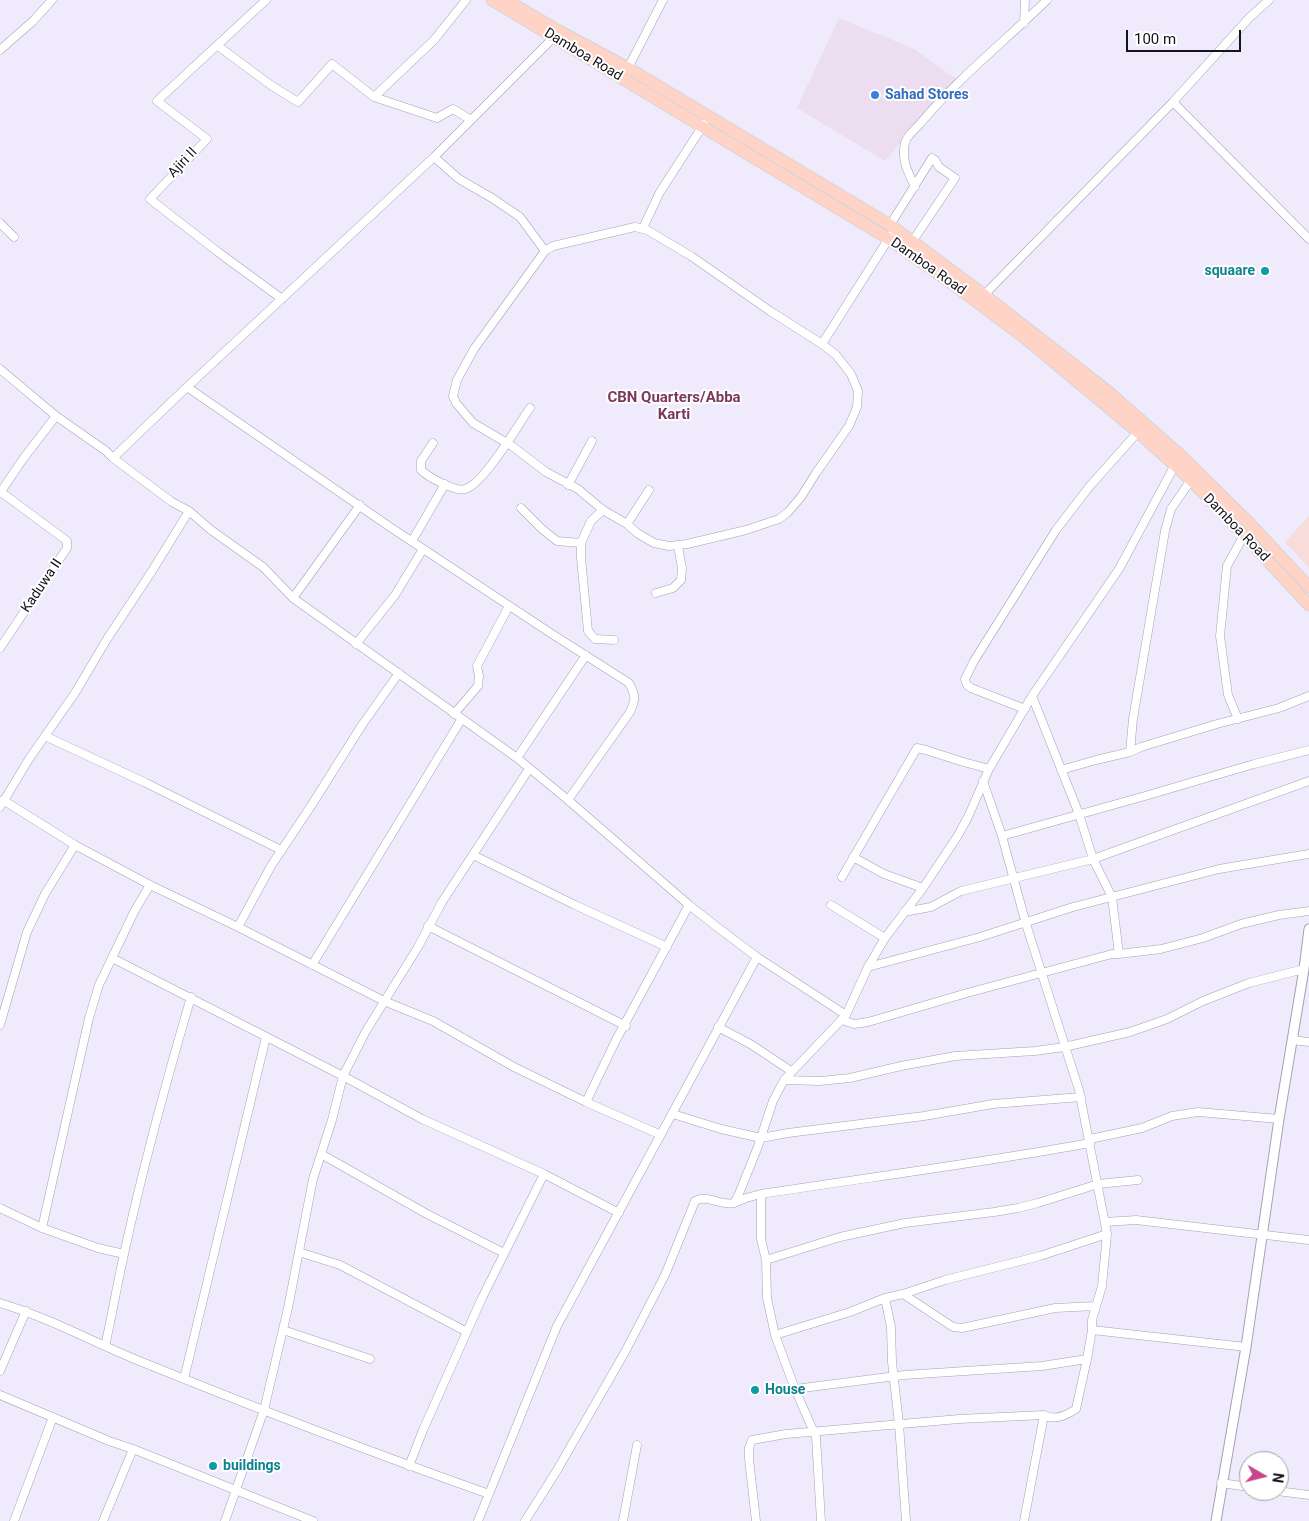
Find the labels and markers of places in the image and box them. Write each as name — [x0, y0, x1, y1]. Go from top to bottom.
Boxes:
place label: Sahad Stores — [885, 87, 969, 103]
marker: Sahad Stores — [869, 89, 881, 101]
place label: squaare — [1205, 263, 1255, 279]
marker: squaare — [1259, 265, 1271, 277]
place label: House — [765, 1382, 805, 1398]
marker: House — [749, 1384, 761, 1396]
place label: buildings — [223, 1458, 281, 1474]
marker: buildings — [207, 1460, 219, 1472]

